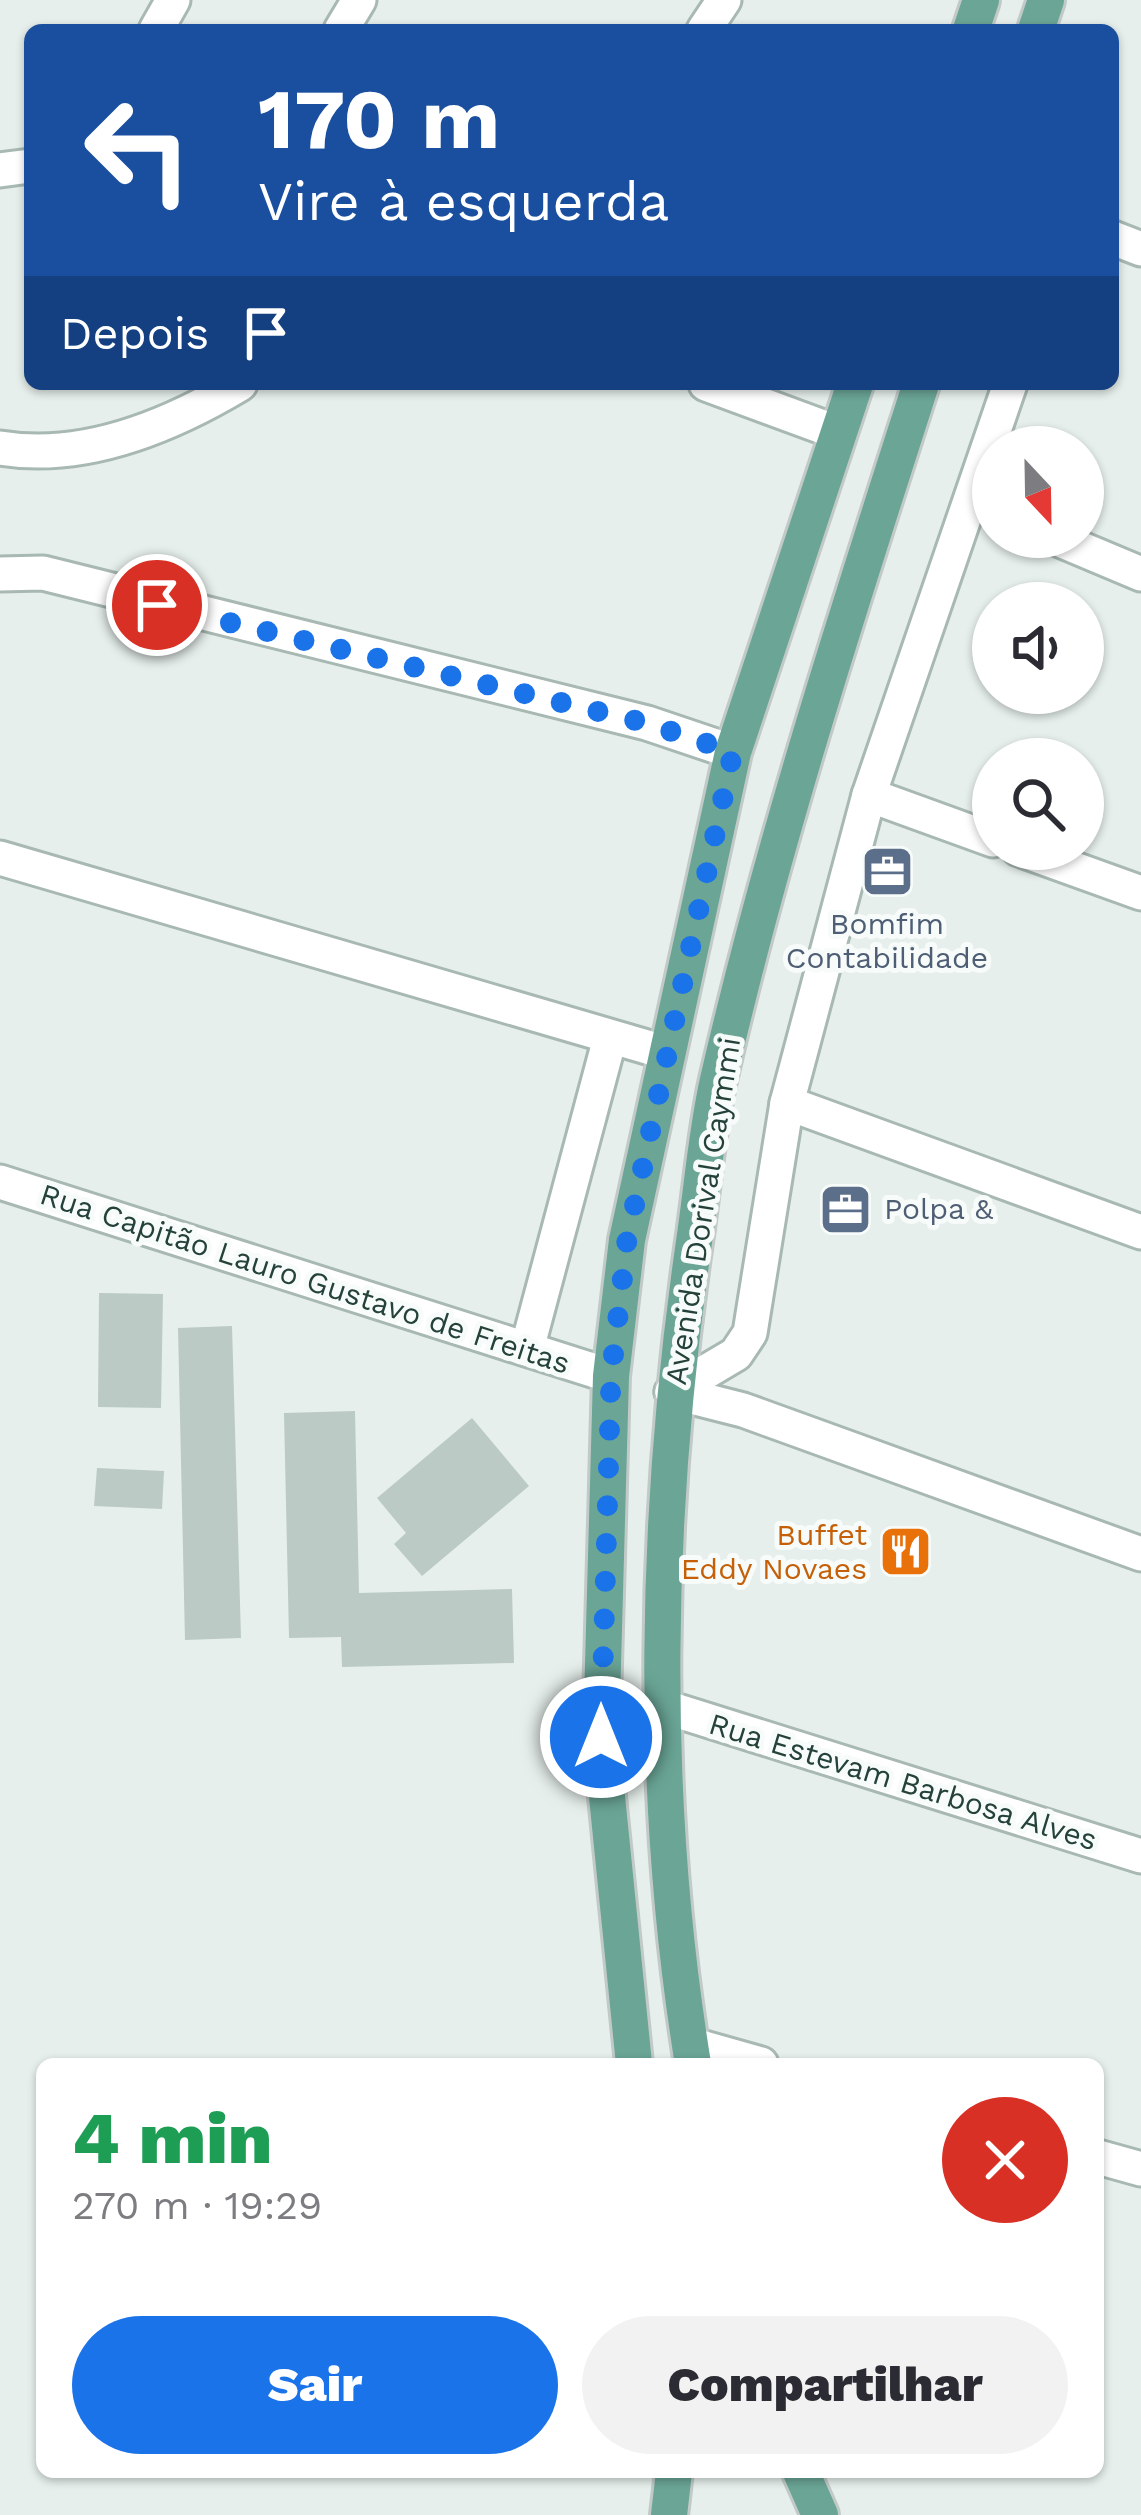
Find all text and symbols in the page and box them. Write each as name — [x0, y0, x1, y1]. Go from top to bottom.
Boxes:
text: 170 m — [258, 70, 500, 168]
icon: left — [60, 72, 216, 228]
text: Vire à esquerda — [258, 170, 669, 233]
icon: arrive — [233, 300, 299, 366]
text: Depois — [60, 307, 209, 360]
north arrow — [972, 426, 1104, 558]
map controls — [972, 426, 1104, 870]
pin — [106, 554, 208, 656]
icon: arrive — [124, 572, 190, 638]
button: sound — [972, 582, 1104, 714]
button: search — [972, 738, 1104, 870]
office icon: Bomfim Contabilidade — [859, 844, 915, 900]
place label: Bomfim Contabilidade — [786, 906, 988, 975]
street label: Avenida Dorival Caymmi — [658, 1035, 747, 1387]
street label: Rua Capitão Lauro Gustavo de Freitas — [36, 1176, 574, 1381]
office icon: Polpa & — [817, 1181, 873, 1237]
place label: Polpa & — [884, 1191, 994, 1226]
place label: Buffet Eddy Novaes — [681, 1517, 867, 1586]
restaurant icon: Buffet Eddy Novaes — [878, 1524, 934, 1580]
position arrow — [538, 1674, 664, 1800]
street label: Rua Estevam Barbosa Alves — [705, 1706, 1101, 1857]
text: 4 min — [72, 2096, 272, 2180]
button: close — [942, 2097, 1068, 2223]
text: 270 m · 19:29 — [72, 2183, 322, 2228]
button: Sair — [72, 2316, 558, 2454]
button: Compartilhar — [582, 2316, 1068, 2454]

